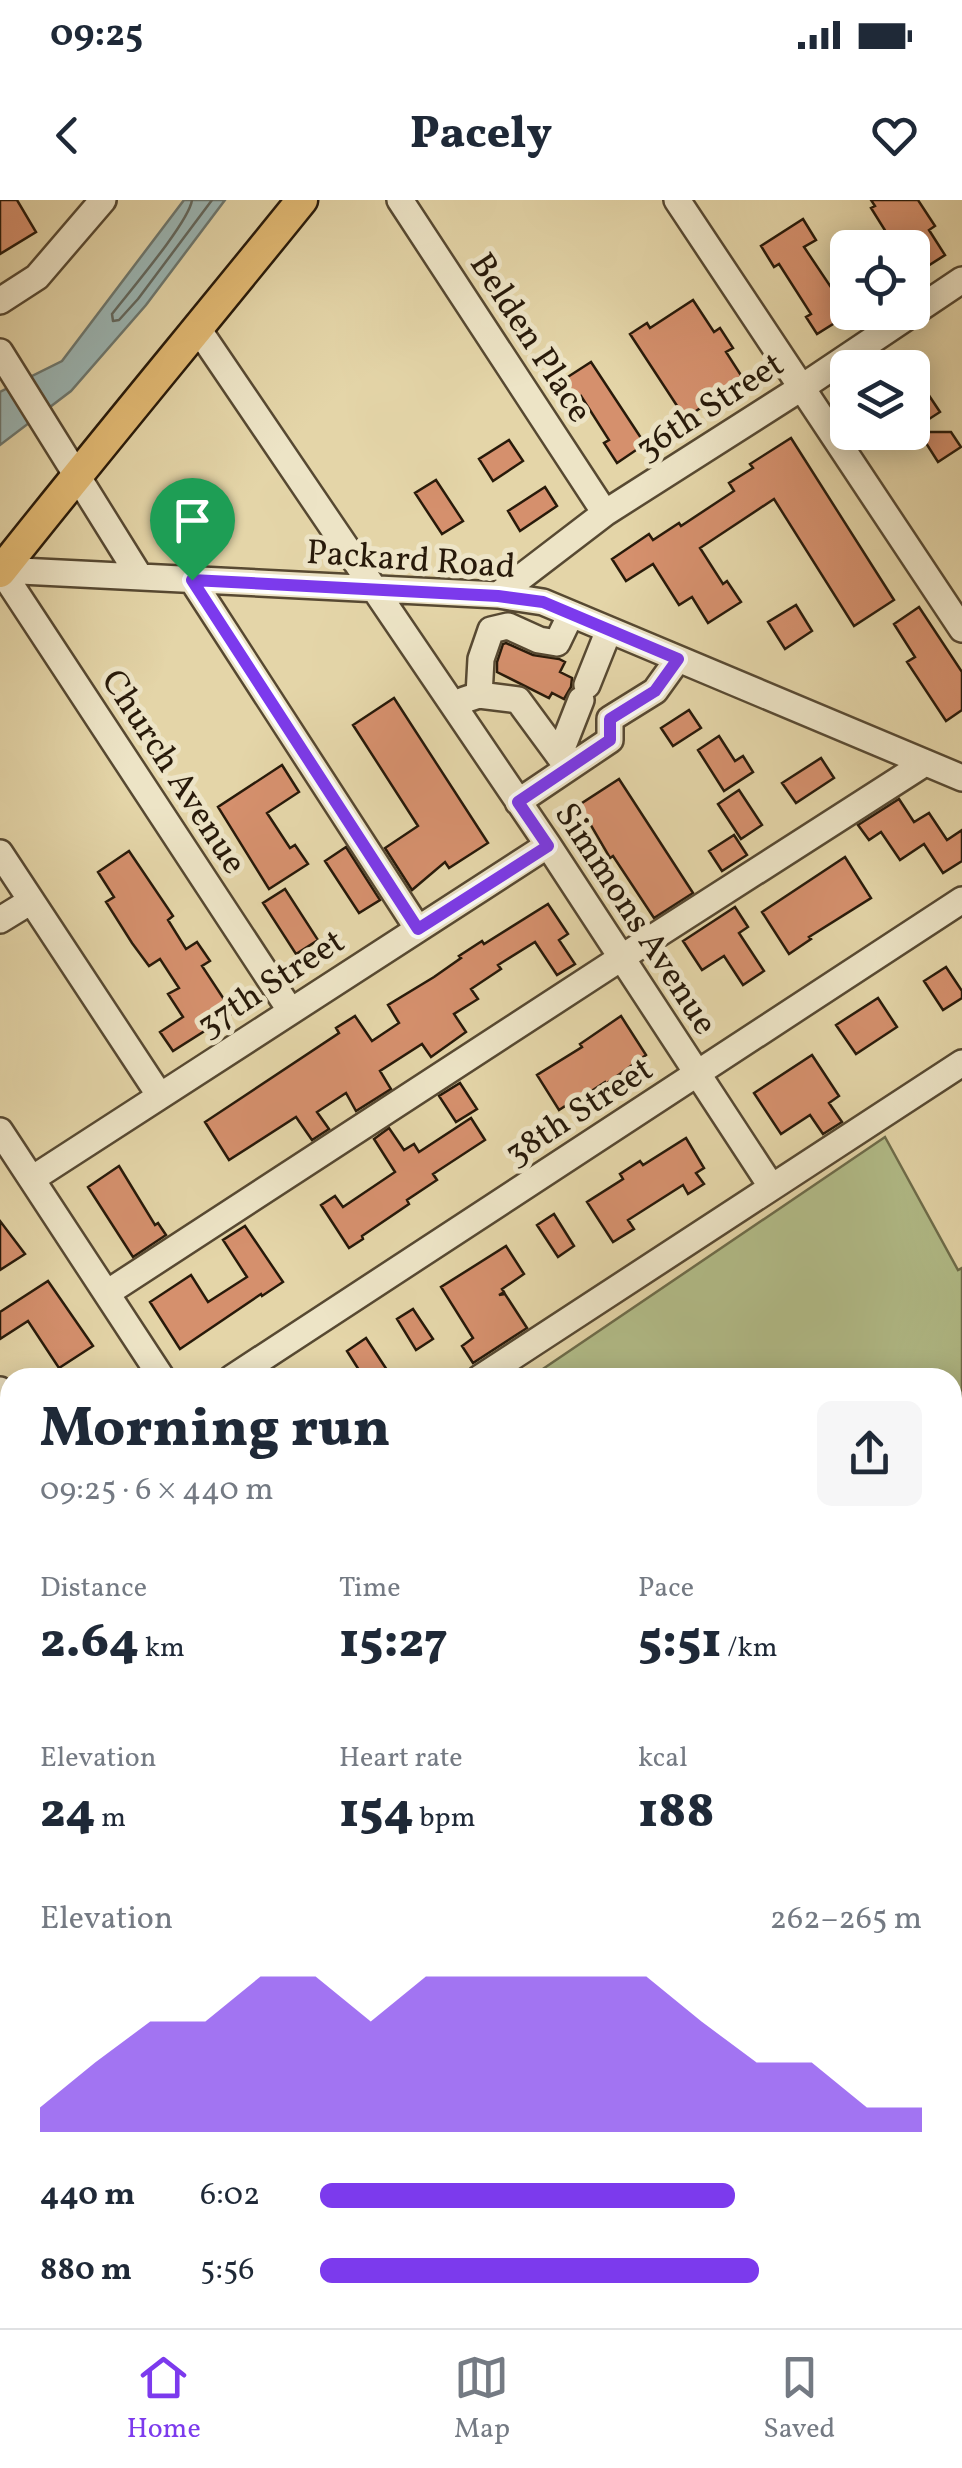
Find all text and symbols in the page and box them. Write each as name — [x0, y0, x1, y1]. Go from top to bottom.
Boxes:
text: 09:25 — [50, 9, 143, 62]
text: Pacely — [410, 104, 552, 167]
icon: back — [40, 108, 95, 163]
icon: heart — [867, 108, 922, 163]
map controls — [830, 230, 930, 450]
button: locate — [830, 230, 930, 330]
street label: Belden Place — [457, 244, 602, 433]
street label: 36th Street — [627, 342, 794, 473]
button: layers — [830, 350, 930, 450]
pin — [150, 478, 235, 581]
icon: arrive — [165, 493, 220, 548]
street label: Packard Road — [305, 530, 517, 592]
street label: Church Avenue — [88, 661, 257, 884]
street label: Simmons Avenue — [541, 794, 728, 1045]
street label: 37th Street — [189, 919, 355, 1050]
street label: 38th Street — [496, 1047, 663, 1178]
text: Morning run — [40, 1393, 390, 1469]
button: share — [817, 1401, 922, 1506]
text: 09:25 · 6 × 440 m — [40, 1469, 273, 1513]
text: Distance — [40, 1569, 147, 1608]
text: Time — [339, 1569, 400, 1608]
text: Pace — [638, 1569, 694, 1608]
text: 2.64 — [40, 1608, 139, 1678]
text: 15:27 — [339, 1608, 448, 1678]
text: 5:51 — [638, 1608, 722, 1678]
text: km — [139, 1629, 185, 1668]
text: /km — [722, 1629, 778, 1668]
text: Elevation — [40, 1739, 156, 1778]
text: Heart rate — [339, 1739, 463, 1778]
text: kcal — [638, 1739, 688, 1778]
text: 24 — [40, 1778, 96, 1848]
text: 154 — [339, 1778, 414, 1848]
text: 188 — [638, 1778, 714, 1848]
text: m — [96, 1799, 126, 1838]
text: bpm — [414, 1799, 475, 1838]
text: Elevation — [40, 1898, 173, 1942]
text: 262–265 m — [770, 1898, 922, 1942]
text: 440 m — [40, 2174, 135, 2218]
text: 6:02 — [200, 2174, 260, 2218]
text: 880 m — [40, 2249, 132, 2293]
text: 5:56 — [200, 2249, 255, 2293]
tab: Home — [127, 2350, 201, 2449]
tab: Map — [454, 2350, 510, 2449]
tab: Saved — [763, 2350, 835, 2449]

